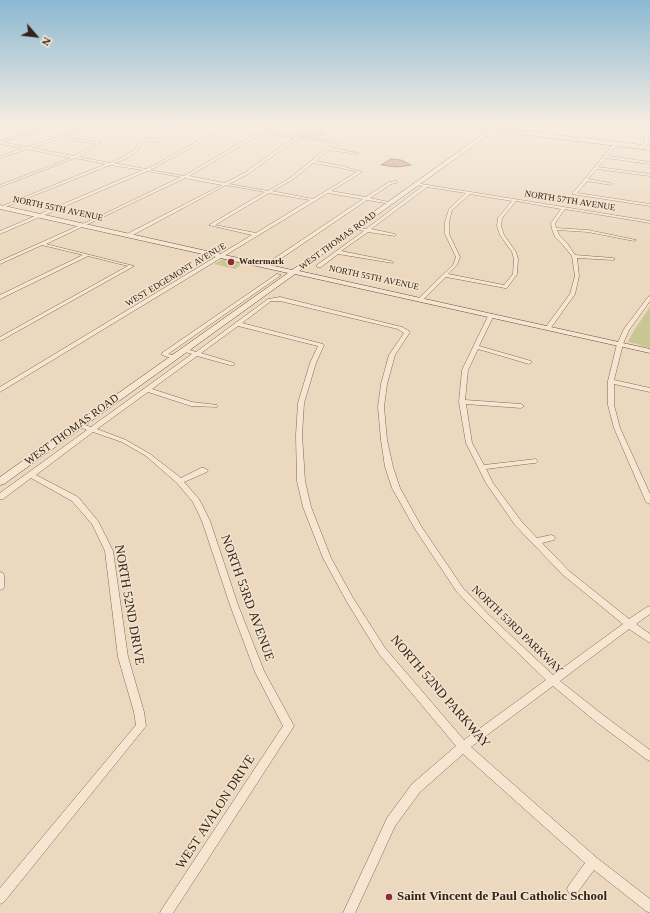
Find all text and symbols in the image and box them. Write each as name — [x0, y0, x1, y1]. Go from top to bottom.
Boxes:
north arrow — [16, 16, 56, 56]
text: N — [39, 35, 54, 48]
street label: NORTH 57TH AVENUE — [524, 188, 616, 214]
street label: NORTH 55TH AVENUE — [12, 194, 104, 224]
street label: WEST THOMAS ROAD — [297, 209, 379, 273]
street label: WEST EDGEMONT AVENUE — [124, 241, 228, 309]
marker: Watermark — [226, 257, 236, 267]
place label: Watermark — [239, 257, 284, 267]
street label: NORTH 55TH AVENUE — [328, 263, 420, 293]
street label: WEST THOMAS ROAD — [22, 391, 122, 469]
street label: NORTH 53RD AVENUE — [217, 533, 277, 663]
street label: NORTH 52ND DRIVE — [111, 544, 147, 666]
street label: NORTH 53RD PARKWAY — [469, 583, 565, 677]
street label: NORTH 52ND PARKWAY — [387, 632, 493, 752]
street label: WEST AVALON DRIVE — [173, 752, 259, 872]
place label: Saint Vincent de Paul Catholic School — [397, 889, 607, 905]
marker: Saint Vincent de Paul Catholic School — [384, 892, 394, 902]

